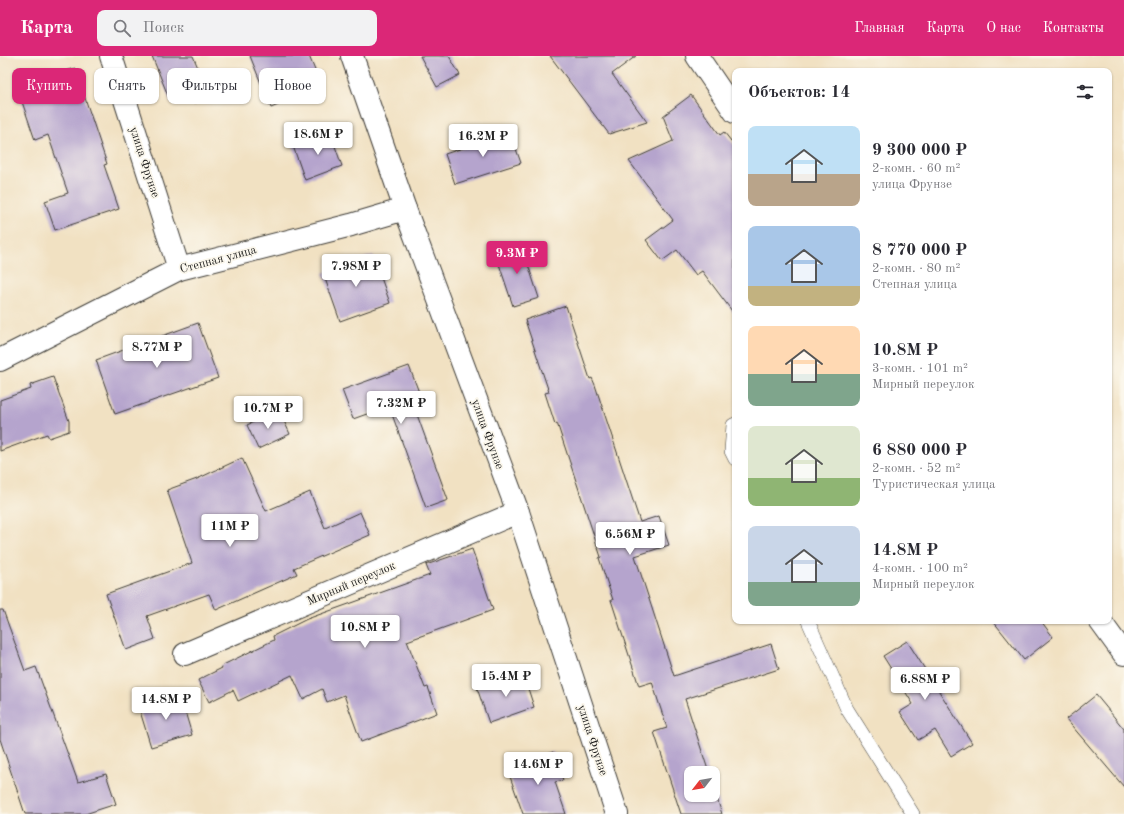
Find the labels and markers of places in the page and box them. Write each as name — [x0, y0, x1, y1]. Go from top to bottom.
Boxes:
pin: 18.6M ₽ — [281, 122, 355, 156]
pin: 16.2M ₽ — [446, 124, 520, 158]
pin: 9.3M ₽ — [484, 241, 550, 275]
pin: 7.98M ₽ — [319, 254, 393, 288]
pin: 8.77M ₽ — [120, 335, 194, 369]
pin: 7.32M ₽ — [364, 391, 438, 425]
pin: 10.7M ₽ — [231, 396, 305, 430]
pin: 11M ₽ — [202, 514, 258, 548]
pin: 6.56M ₽ — [593, 522, 667, 556]
pin: 10.8M ₽ — [328, 615, 402, 649]
pin: 15.4M ₽ — [469, 664, 543, 698]
pin: 6.88M ₽ — [888, 667, 962, 701]
pin: 14.8M ₽ — [129, 687, 203, 721]
pin: 14.6M ₽ — [501, 752, 575, 786]

